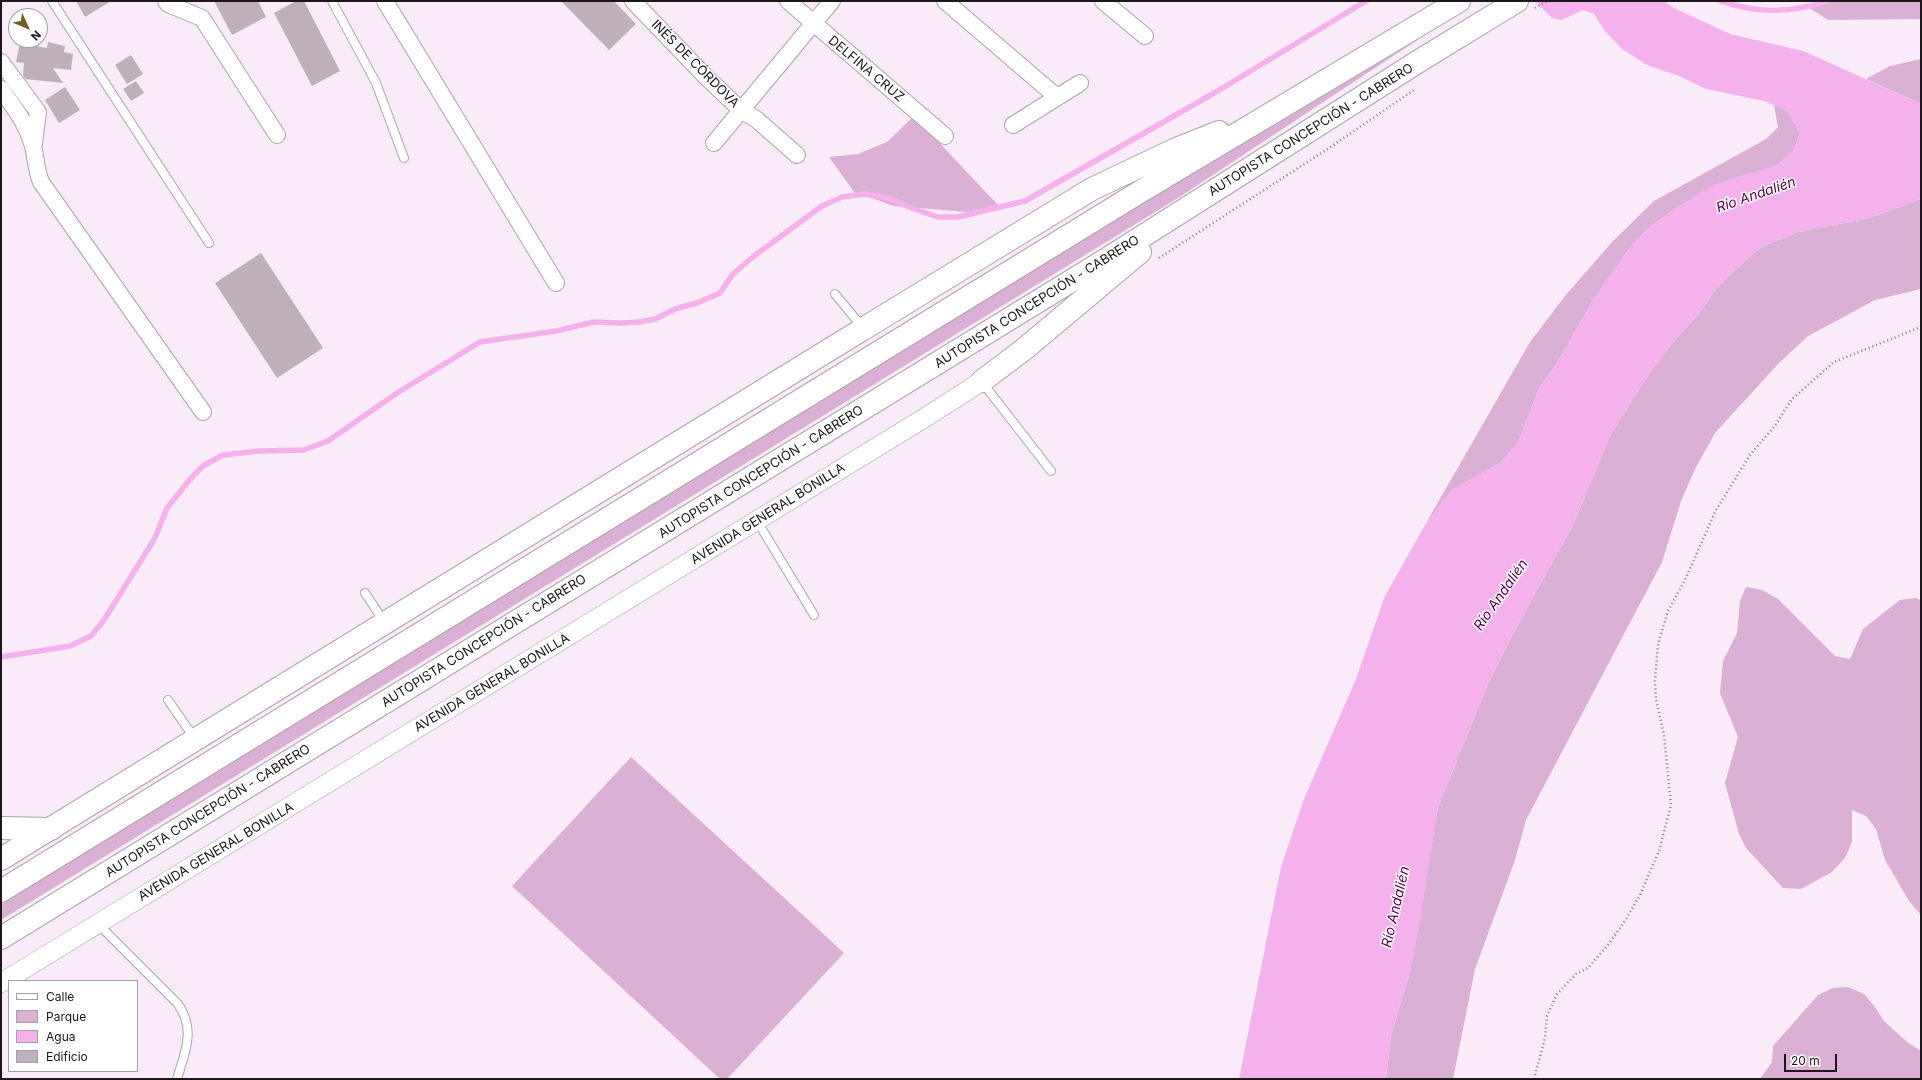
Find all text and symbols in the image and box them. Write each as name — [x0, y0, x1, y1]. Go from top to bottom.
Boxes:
north arrow — [8, 8, 48, 48]
street label: INÉS DE CÓRDOVA — [648, 17, 742, 111]
text: N — [28, 28, 44, 44]
street label: DELFINA CRUZ — [825, 33, 907, 105]
street label: AUTOPISTA CONCEPCIÓN - CABRERO — [1206, 60, 1416, 200]
water label: Río Andalién — [1714, 174, 1798, 216]
street label: AUTOPISTA CONCEPCIÓN - CABRERO — [932, 232, 1142, 372]
street label: AUTOPISTA CONCEPCIÓN - CABRERO — [656, 402, 866, 542]
street label: AVENIDA GENERAL BONILLA — [688, 460, 848, 568]
water label: Río Andalién — [1470, 556, 1532, 634]
street label: AUTOPISTA CONCEPCIÓN - CABRERO — [379, 571, 589, 711]
street label: AVENIDA GENERAL BONILLA — [411, 630, 573, 736]
street label: AUTOPISTA CONCEPCIÓN - CABRERO — [103, 741, 313, 881]
street label: AVENIDA GENERAL BONILLA — [135, 799, 297, 905]
water label: Río Andalién — [1378, 865, 1414, 949]
legend — [8, 980, 138, 1072]
text: Calle — [46, 989, 74, 1004]
text: Parque — [46, 1009, 86, 1024]
text: Agua — [46, 1029, 75, 1044]
scale bar — [1786, 1046, 1839, 1072]
text: Edificio — [46, 1049, 88, 1064]
text: 20 m — [1791, 1053, 1820, 1068]

